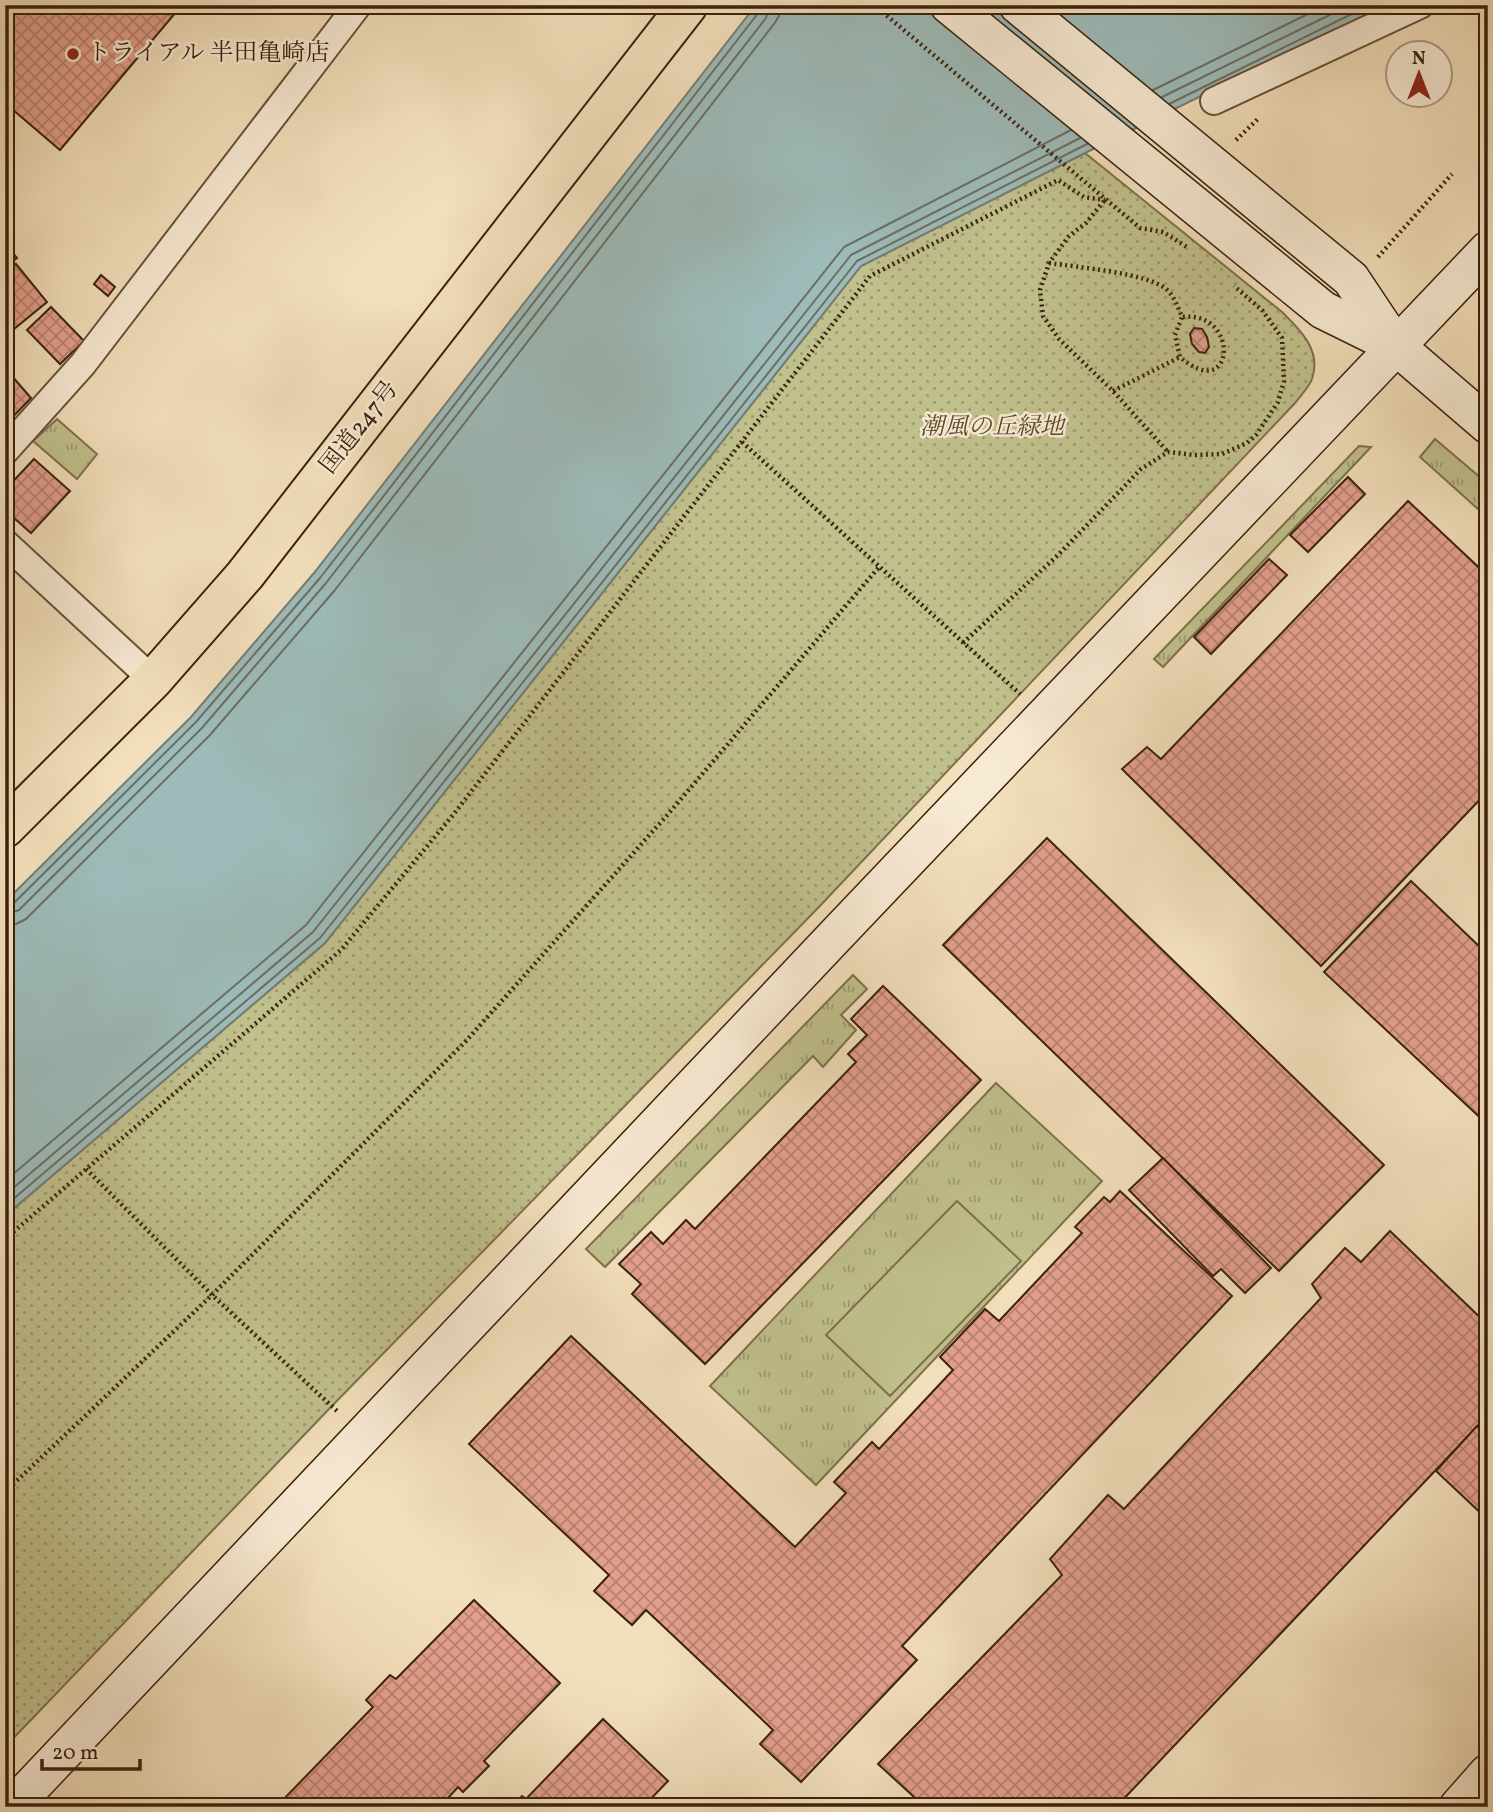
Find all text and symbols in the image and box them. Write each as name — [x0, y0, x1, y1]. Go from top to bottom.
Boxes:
place label: トライアル 半田亀崎店 — [87, 37, 329, 71]
north arrow — [1384, 38, 1454, 108]
marker: トライアル 半田亀崎店 — [65, 46, 81, 62]
text: N — [1412, 46, 1426, 72]
street label: 国道247号 — [313, 374, 407, 482]
park label: 潮風の丘緑地 — [920, 411, 1067, 445]
scale bar — [42, 1728, 140, 1772]
text: 20 m — [52, 1739, 98, 1768]

